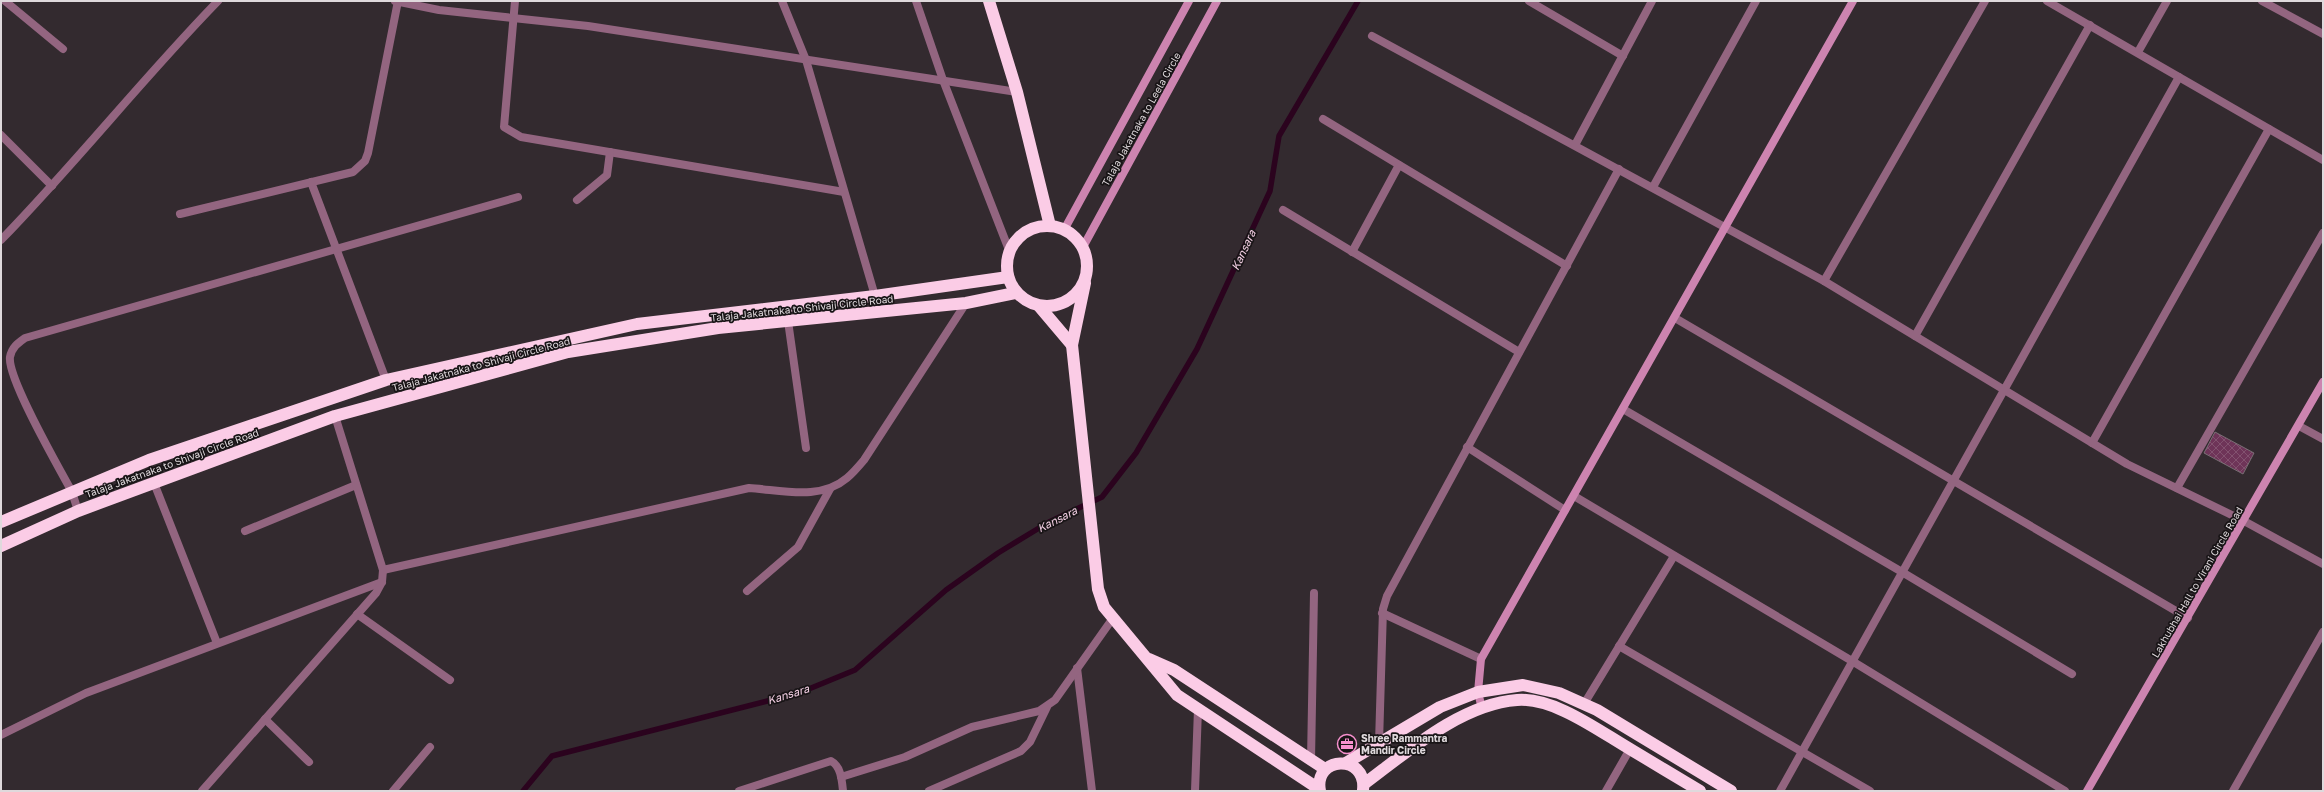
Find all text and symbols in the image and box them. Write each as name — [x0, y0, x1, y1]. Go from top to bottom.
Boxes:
street label: Talaja Jakatnaka to Leela Circle — [1099, 50, 1183, 188]
water label: Kansara — [1228, 227, 1258, 272]
street label: Talaja Jakatnaka to Shivaji Circle Road — [710, 292, 894, 324]
street label: Talaja Jakatnaka to Shivaji Circle Road — [391, 334, 571, 394]
street label: Talaja Jakatnaka to Shivaji Circle Road — [84, 426, 260, 500]
water label: Kansara — [1035, 503, 1080, 535]
street label: Lakhubhai Hall to Virani Circle Road — [2149, 505, 2245, 659]
water label: Kansara — [766, 681, 811, 706]
place label: Shree Rammantra Mandir Circle — [1361, 732, 1448, 756]
office icon: Shree Rammantra Mandir Circle — [1336, 733, 1358, 755]

